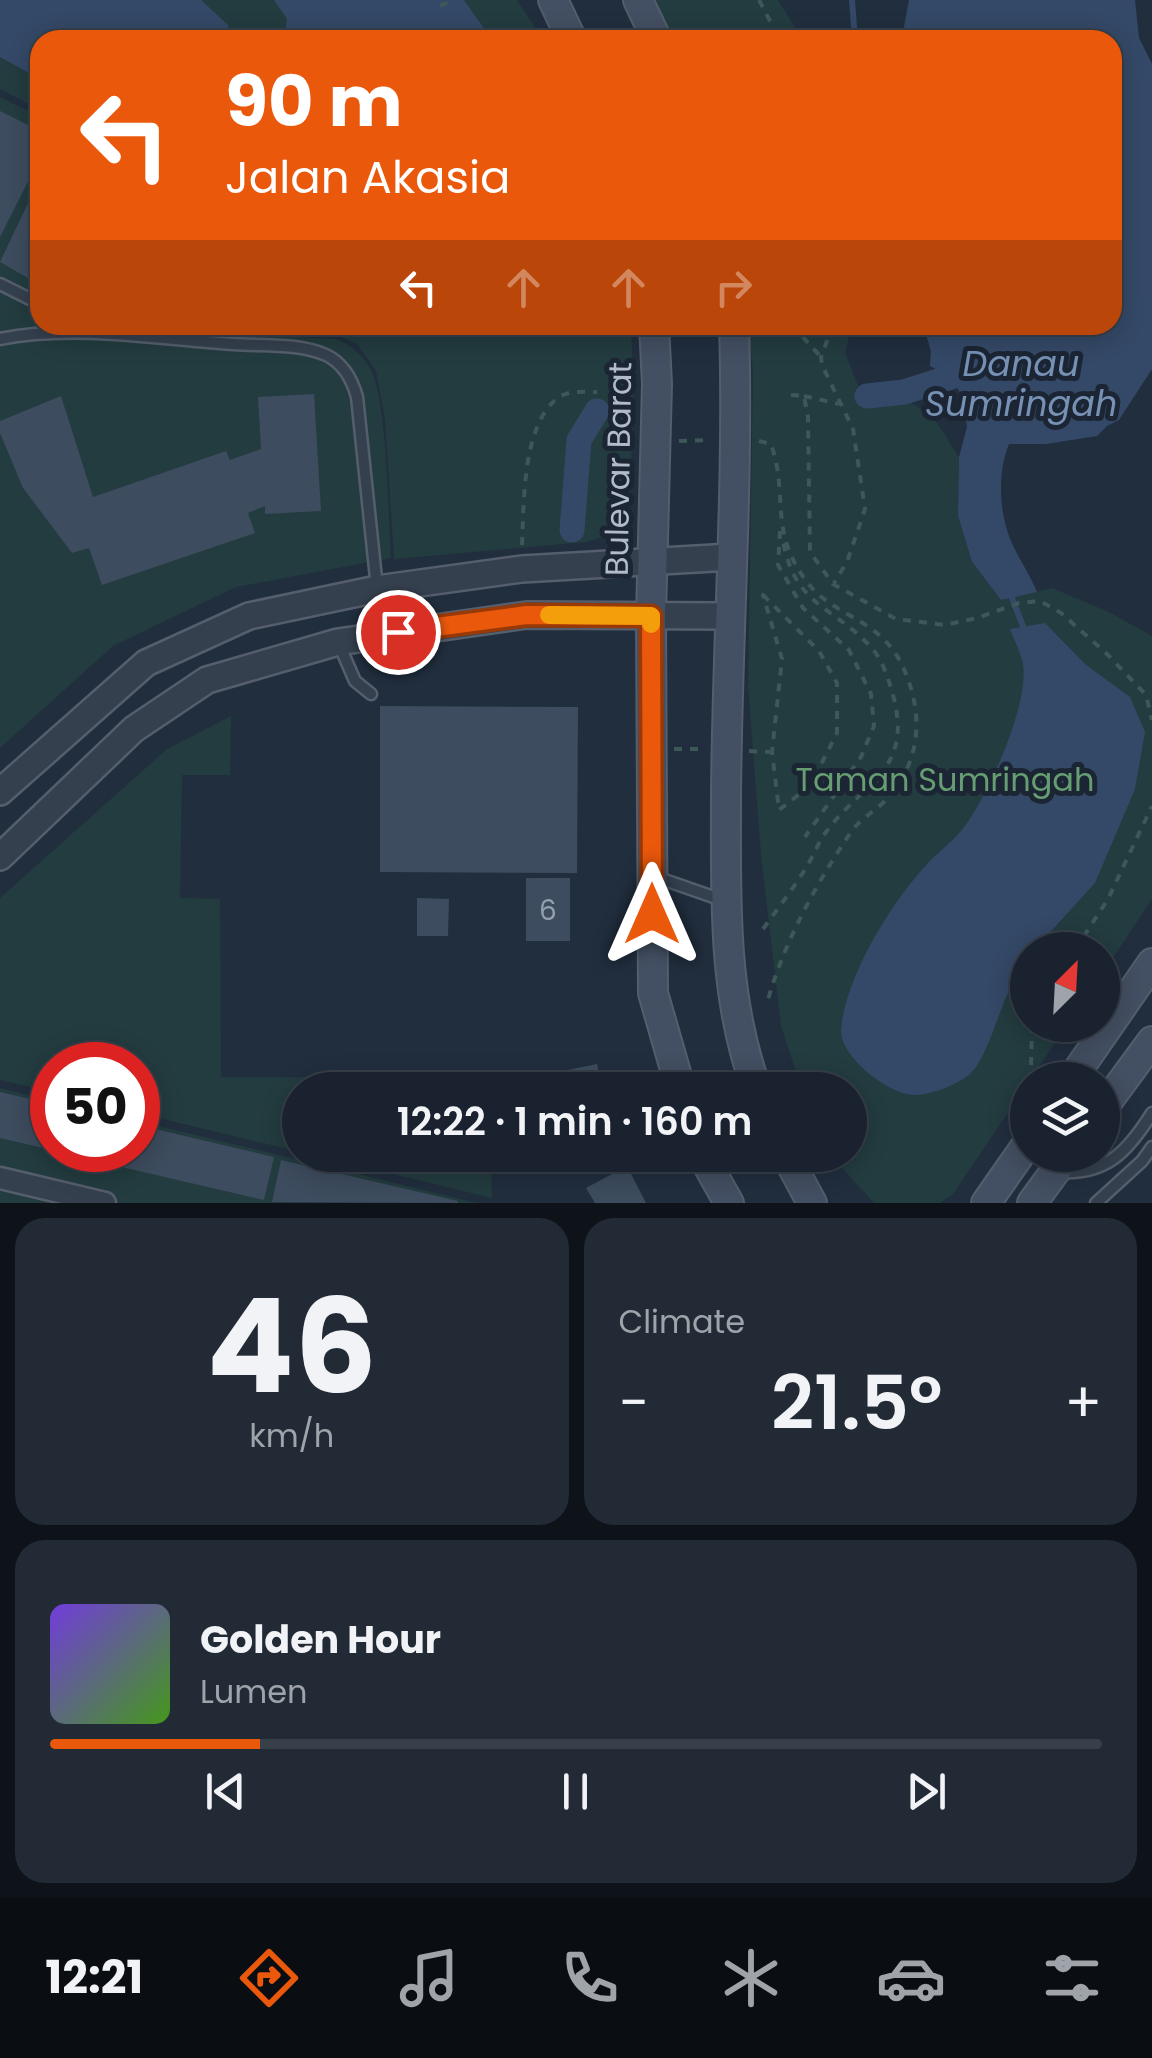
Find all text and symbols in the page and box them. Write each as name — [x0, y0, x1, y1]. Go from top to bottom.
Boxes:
text: 90 m — [225, 52, 403, 151]
icon: left — [60, 70, 190, 200]
text: Jalan Akasia — [225, 146, 510, 209]
icon: left — [391, 260, 446, 315]
icon: ahead — [496, 260, 551, 315]
icon: ahead — [601, 260, 656, 315]
icon: right — [706, 260, 761, 315]
water label: Danau Sumringah — [925, 339, 1117, 428]
street label: Bulevar Barat — [594, 361, 642, 577]
pin — [356, 590, 441, 675]
icon: arrive — [371, 605, 426, 660]
park label: Taman Sumringah — [796, 757, 1094, 802]
position arrow — [600, 862, 704, 966]
house number: 6 — [539, 891, 557, 930]
north arrow — [1010, 932, 1120, 1042]
map controls — [1010, 932, 1120, 1172]
speed limit sign: 50 — [30, 1042, 160, 1172]
button: layers — [1010, 1062, 1120, 1172]
text: 12:22 · 1 min · 160 m — [397, 1095, 752, 1148]
text: 46 — [206, 1255, 377, 1438]
text: Climate — [619, 1299, 745, 1344]
text: 21.5° — [771, 1350, 942, 1455]
text: − — [619, 1364, 649, 1441]
text: + — [1064, 1364, 1102, 1441]
text: km/h — [249, 1413, 334, 1458]
text: Golden Hour — [200, 1613, 441, 1666]
text: Lumen — [200, 1669, 308, 1714]
icon: previous — [198, 1764, 253, 1819]
icon: pause — [548, 1764, 603, 1819]
icon: next — [899, 1764, 954, 1819]
icon: directions — [234, 1943, 304, 2013]
icon: music — [394, 1943, 464, 2013]
icon: phone — [555, 1943, 625, 2013]
icon: climate — [716, 1943, 786, 2013]
icon: car — [876, 1943, 946, 2013]
icon: filters — [1037, 1943, 1107, 2013]
text: 12:21 — [45, 1946, 143, 2009]

